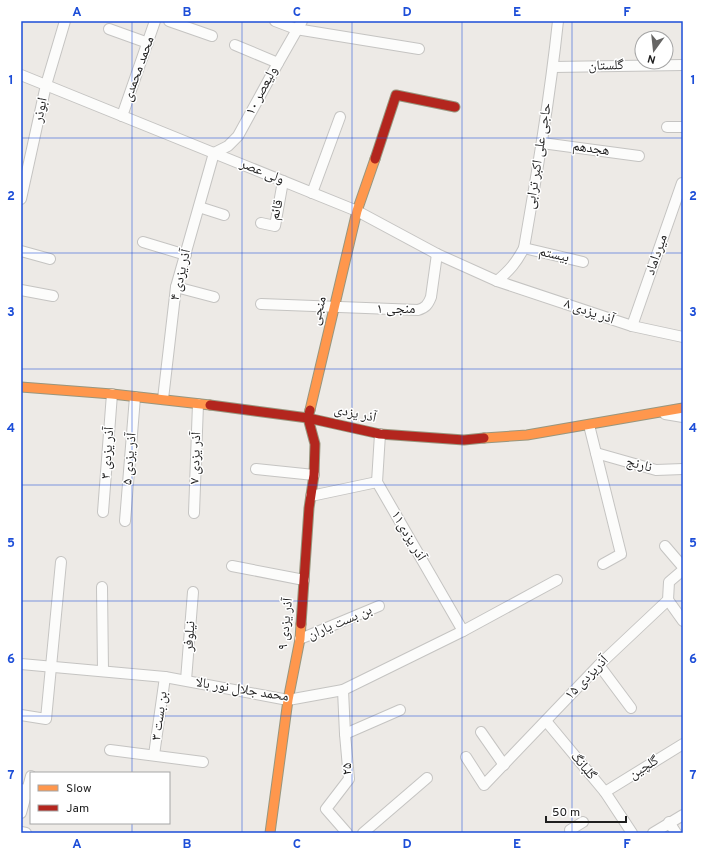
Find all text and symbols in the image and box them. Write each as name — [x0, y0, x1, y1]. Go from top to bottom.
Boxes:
text: A — [72, 5, 82, 21]
text: B — [183, 5, 192, 21]
text: C — [293, 5, 301, 21]
text: D — [402, 5, 412, 21]
text: E — [513, 5, 521, 21]
text: F — [623, 5, 631, 21]
north arrow — [634, 30, 674, 70]
street label: محمد محمدی — [119, 34, 159, 104]
text: N — [646, 51, 657, 66]
street label: گلستان — [588, 57, 624, 75]
street label: ۱۰ ولیعصر — [242, 64, 282, 118]
text: 1 — [8, 73, 14, 89]
text: 1 — [690, 73, 696, 89]
street label: ابوذر — [30, 96, 52, 125]
street label: حاجی علی اکبر ترابی — [522, 102, 556, 210]
street label: هجدهم — [571, 138, 611, 160]
street label: ولی عصر — [237, 155, 287, 189]
text: 2 — [7, 189, 15, 205]
text: 2 — [689, 189, 697, 205]
street label: قائم — [266, 198, 288, 222]
street label: میرداماد — [642, 232, 672, 278]
street label: بیستم — [537, 243, 571, 267]
street label: ۴ آذر یزدی — [167, 247, 195, 302]
street label: منجی — [307, 295, 331, 327]
street label: ۸ آذر یزدی — [562, 295, 617, 329]
street label: منجی ۱ — [376, 301, 416, 318]
text: 3 — [7, 305, 15, 321]
text: 3 — [689, 305, 697, 321]
street label: آذر یزدی — [332, 401, 378, 427]
text: 4 — [7, 421, 15, 437]
text: 4 — [689, 421, 697, 437]
street label: آذر یزدی ۳ — [98, 426, 118, 480]
street label: آذر یزدی ۷ — [187, 431, 205, 484]
street label: آذر یزدی ۵ — [119, 432, 141, 486]
street label: نارنج — [624, 453, 654, 477]
street label: آذر یزدی۱۱ — [387, 508, 429, 565]
text: 5 — [7, 536, 15, 552]
text: 5 — [689, 536, 697, 552]
street label: آذر یزدی ۹ — [275, 597, 297, 651]
street label: بن بست یاران — [305, 602, 375, 644]
street label: نیلوفر — [180, 620, 200, 653]
text: 6 — [7, 652, 15, 668]
street label: ۱۵ آذریزدی — [562, 652, 613, 704]
text: 6 — [689, 652, 697, 668]
street label: محمد جلال نور بالا — [194, 674, 290, 706]
street label: بن بست ۳ — [148, 690, 172, 742]
street label: گلبانگ — [566, 748, 600, 784]
street label: گلچین — [626, 752, 662, 783]
street label: ۲۵ — [339, 763, 356, 775]
text: 7 — [8, 768, 15, 784]
text: 7 — [690, 768, 697, 784]
legend — [30, 772, 170, 824]
text: Slow — [66, 781, 92, 797]
scale bar — [546, 798, 626, 824]
text: Jam — [66, 801, 89, 817]
text: 50 m — [552, 805, 580, 821]
text: A — [72, 837, 82, 853]
text: B — [183, 837, 192, 853]
text: C — [293, 837, 301, 853]
text: D — [402, 837, 412, 853]
text: E — [513, 837, 521, 853]
text: F — [623, 837, 631, 853]

